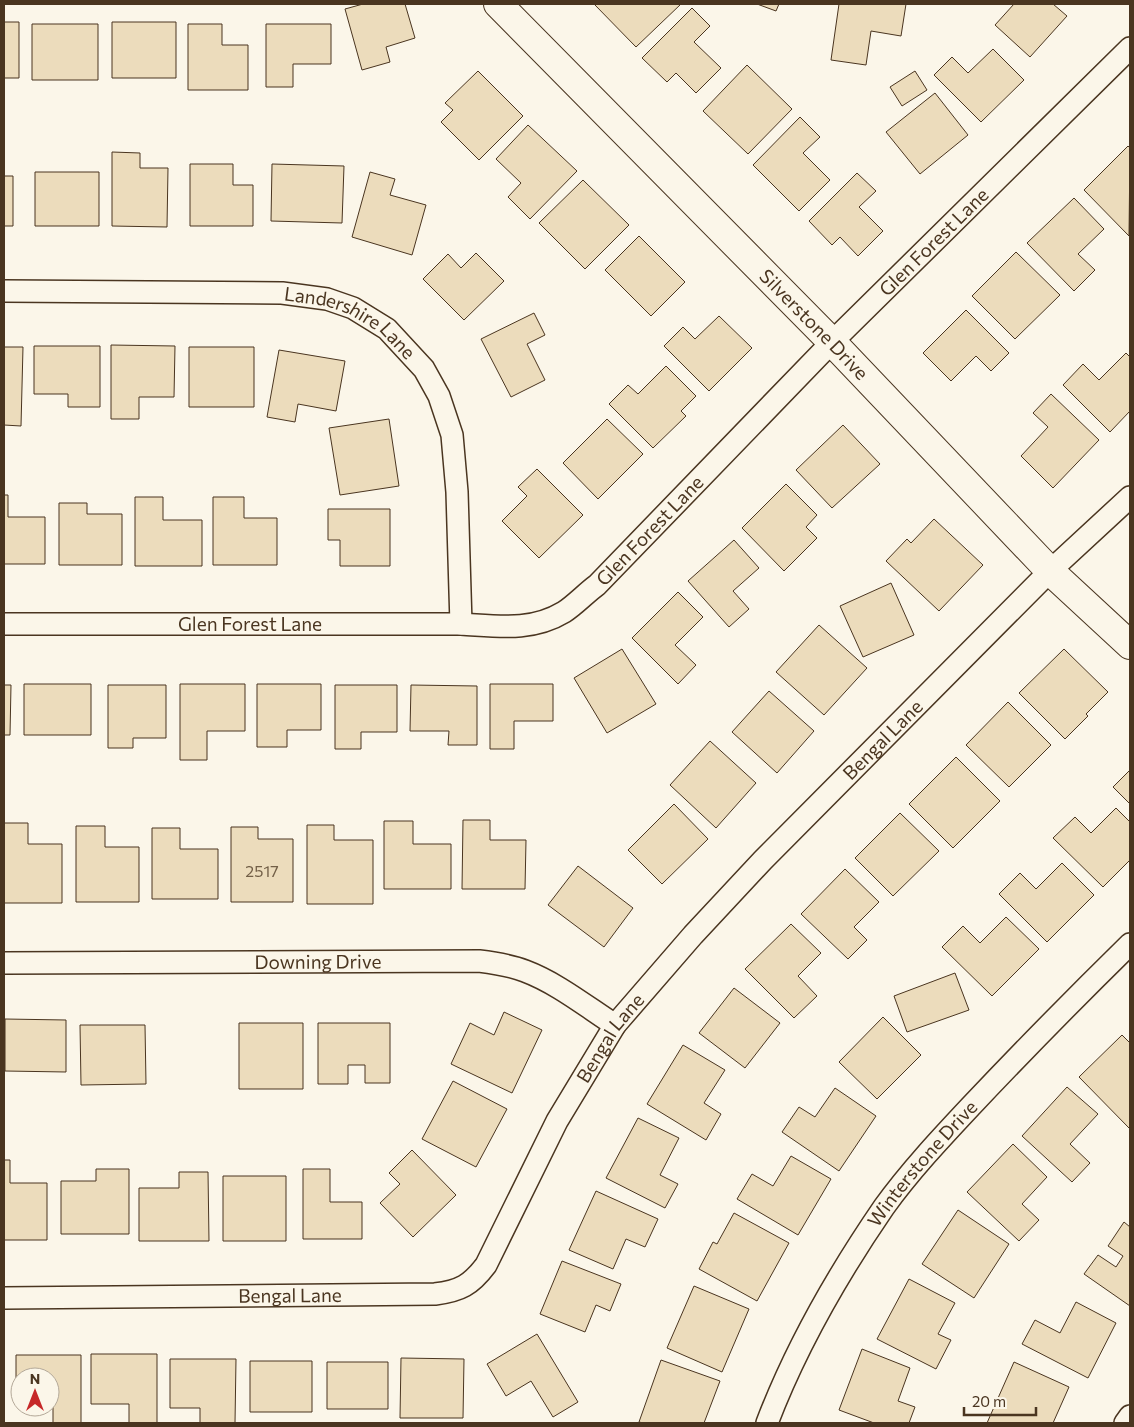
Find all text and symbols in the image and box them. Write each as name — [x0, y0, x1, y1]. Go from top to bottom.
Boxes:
street label: Glen Forest Lane — [874, 183, 993, 300]
street label: Silverstone Drive — [755, 264, 874, 384]
street label: Landershire Lane — [283, 281, 421, 363]
street label: Glen Forest Lane — [591, 470, 708, 590]
street label: Glen Forest Lane — [178, 612, 322, 635]
street label: Bengal Lane — [838, 694, 927, 784]
house number: 2517 — [245, 861, 279, 880]
street label: Downing Drive — [255, 949, 381, 973]
street label: Bengal Lane — [571, 988, 648, 1087]
street label: Winterstone Drive — [862, 1095, 981, 1231]
street label: Bengal Lane — [238, 1283, 342, 1307]
north arrow — [10, 1367, 60, 1417]
text: N — [30, 1370, 40, 1387]
scale bar — [964, 1384, 1036, 1416]
text: 20 m — [972, 1392, 1006, 1410]

